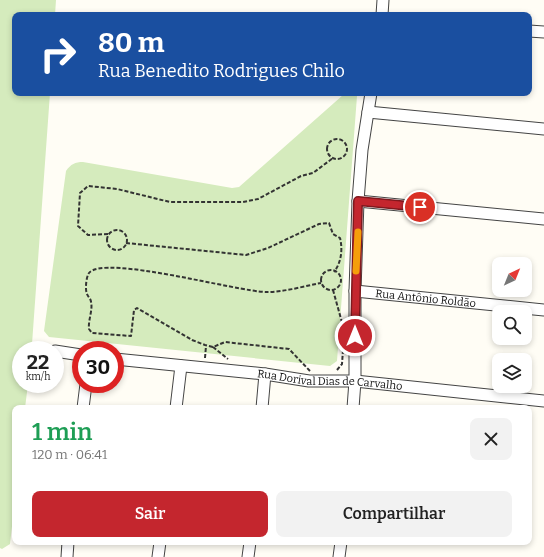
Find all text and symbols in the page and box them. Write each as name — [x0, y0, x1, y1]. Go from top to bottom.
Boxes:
text: 80 m — [98, 26, 164, 59]
icon: right — [32, 28, 84, 80]
text: Rua Benedito Rodrigues Chilo — [98, 60, 345, 82]
pin — [403, 190, 437, 224]
icon: arrive — [409, 196, 431, 218]
north arrow — [492, 257, 532, 297]
map controls — [492, 257, 532, 393]
street label: Rua Antônio Roldão — [375, 287, 476, 310]
button: search — [492, 305, 532, 345]
position arrow — [334, 315, 376, 357]
speed limit sign: 30 — [72, 341, 124, 393]
text: 22 — [27, 350, 49, 374]
button: layers — [492, 353, 532, 393]
street label: Rua Dorival Dias de Carvalho — [257, 367, 403, 392]
text: km/h — [26, 371, 50, 383]
text: 1 min — [32, 418, 92, 446]
button: close — [470, 418, 512, 460]
text: 120 m · 06:41 — [32, 447, 107, 462]
button: Sair — [32, 491, 268, 537]
button: Compartilhar — [276, 491, 512, 537]

